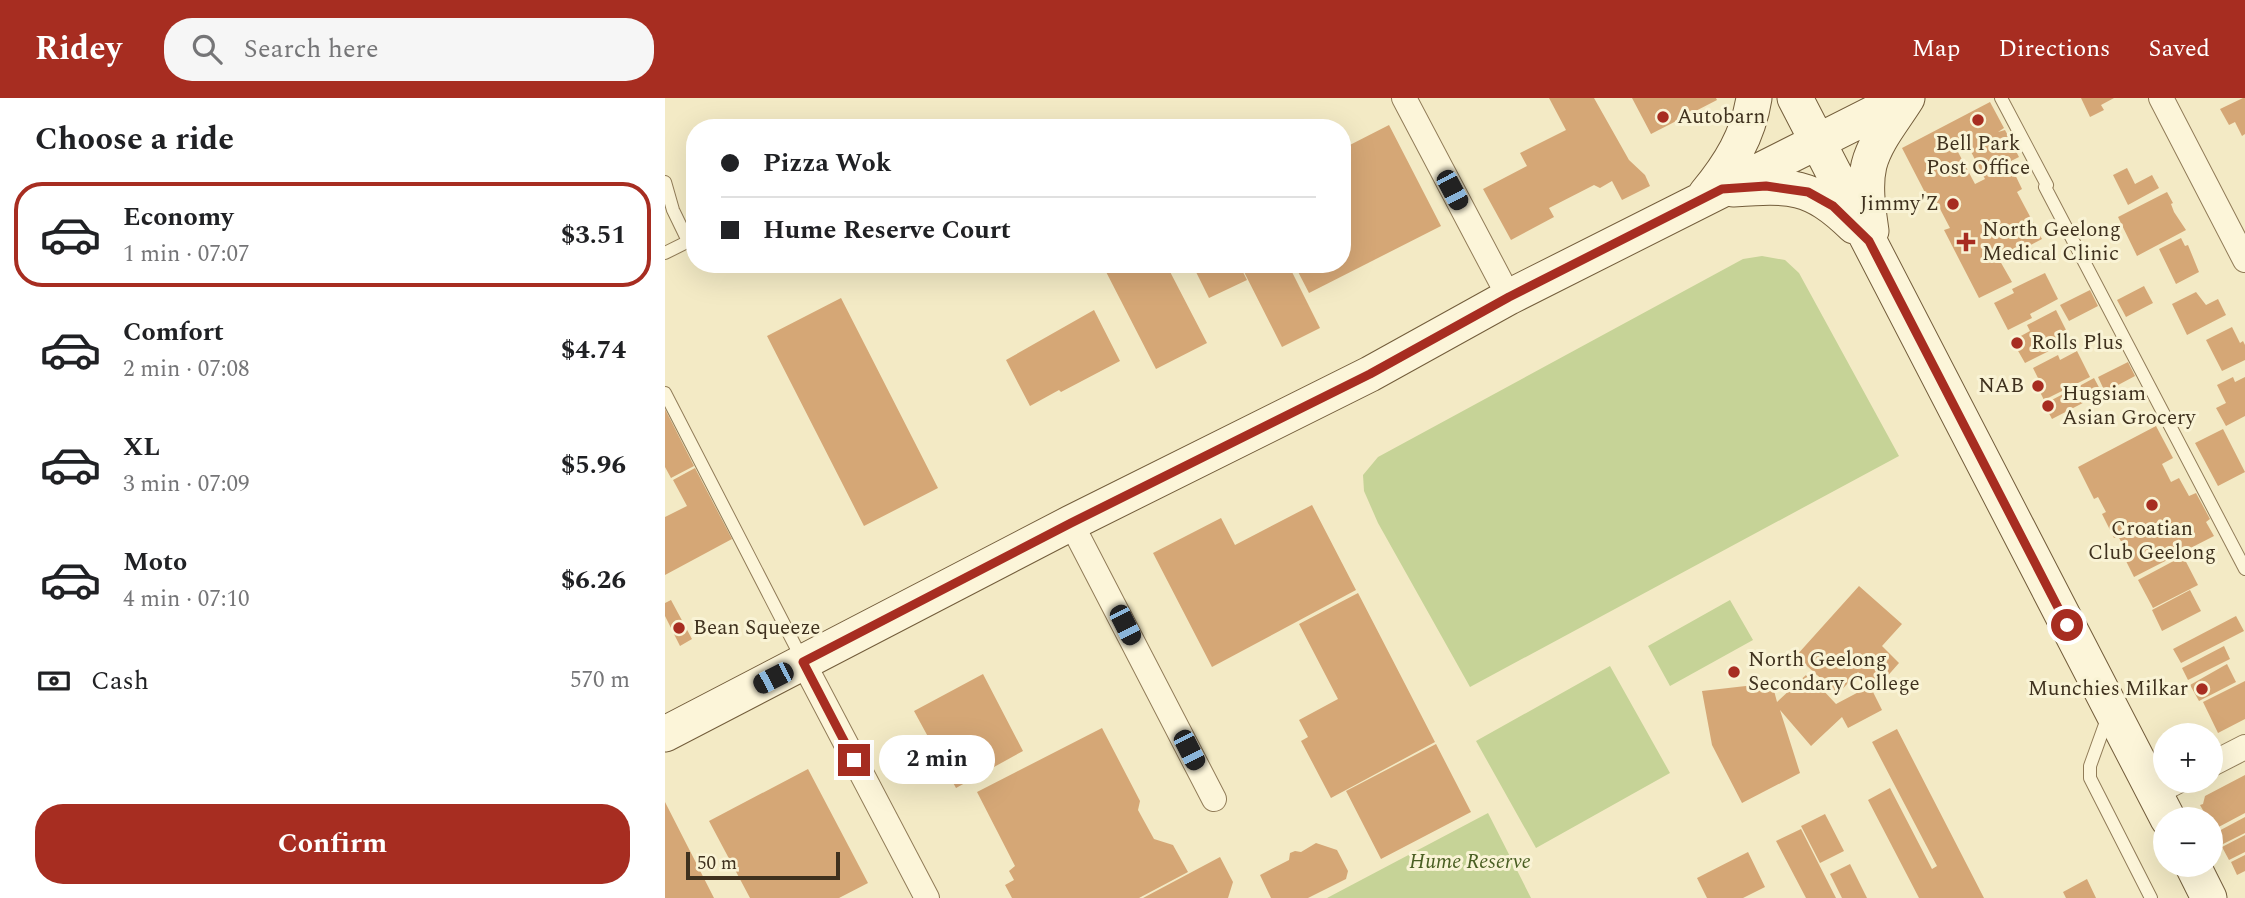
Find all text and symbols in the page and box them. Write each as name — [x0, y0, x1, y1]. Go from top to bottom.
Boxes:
search box — [164, 18, 654, 81]
text: Ridey — [35, 24, 122, 74]
text: Search here — [244, 29, 379, 69]
icon: search — [188, 30, 226, 68]
text: Map — [1912, 31, 1960, 67]
text: Directions — [1998, 31, 2110, 67]
text: Saved — [2148, 31, 2210, 67]
place label: Autobarn — [1677, 101, 1765, 133]
marker: Autobarn — [1655, 109, 1671, 125]
marker: Bell Park Post Office — [1970, 112, 1986, 128]
text: Choose a ride — [35, 115, 234, 164]
place label: Bell Park Post Office — [1926, 128, 2030, 184]
text: Pizza Wok — [763, 143, 891, 183]
car — [1433, 167, 1472, 213]
place label: Jimmy'Z — [1860, 188, 1939, 220]
marker: Jimmy'Z — [1945, 196, 1961, 212]
text: Economy — [123, 197, 233, 237]
icon: car — [39, 203, 102, 266]
text: Hume Reserve Court — [763, 210, 1011, 250]
place label: North Geelong Medical Clinic — [1982, 214, 2121, 270]
text: $3.51 — [561, 215, 626, 255]
marker: North Geelong Medical Clinic — [1956, 232, 1976, 252]
text: 1 min · 07:07 — [123, 237, 250, 272]
text: Comfort — [123, 312, 224, 352]
icon: car — [39, 318, 102, 381]
place label: Rolls Plus — [2031, 327, 2123, 359]
text: $4.74 — [561, 330, 626, 370]
marker: Rolls Plus — [2009, 335, 2025, 351]
text: 2 min · 07:08 — [123, 352, 250, 387]
place label: NAB — [1978, 370, 2024, 402]
marker: NAB — [2030, 378, 2046, 394]
place label: Hugsiam Asian Grocery — [2062, 378, 2196, 434]
marker: Hugsiam Asian Grocery — [2040, 398, 2056, 414]
text: XL — [123, 427, 160, 467]
icon: car — [39, 433, 102, 496]
text: $5.96 — [561, 445, 626, 485]
text: 3 min · 07:09 — [123, 467, 250, 502]
marker: Croatian Club Geelong — [2144, 497, 2160, 513]
place label: Croatian Club Geelong — [2088, 513, 2216, 569]
text: Moto — [123, 542, 187, 582]
icon: car — [39, 548, 102, 611]
text: $6.26 — [561, 560, 626, 600]
text: 4 min · 07:10 — [123, 582, 250, 617]
car — [1107, 602, 1144, 648]
route start — [2051, 609, 2083, 641]
place label: Bean Squeeze — [693, 612, 821, 644]
marker: Bean Squeeze — [671, 620, 687, 636]
place label: North Geelong Secondary College — [1748, 644, 1920, 700]
car — [750, 659, 797, 697]
text: Cash — [91, 661, 149, 701]
icon: cash — [35, 662, 73, 700]
text: 570 m — [570, 663, 630, 698]
marker: North Geelong Secondary College — [1726, 664, 1742, 680]
place label: Munchies Milkar — [2028, 673, 2188, 705]
marker: Munchies Milkar — [2194, 681, 2210, 697]
map controls — [2153, 723, 2223, 877]
button: + — [2153, 723, 2223, 793]
car — [1171, 727, 1208, 773]
callout: 2 min — [879, 736, 994, 784]
text: 2 min — [906, 742, 968, 777]
route end — [838, 744, 870, 776]
button: Confirm — [35, 804, 630, 884]
button: − — [2153, 807, 2223, 877]
park label: Hume Reserve — [1409, 846, 1531, 878]
scale bar — [686, 849, 840, 881]
text: 50 m — [697, 849, 737, 878]

